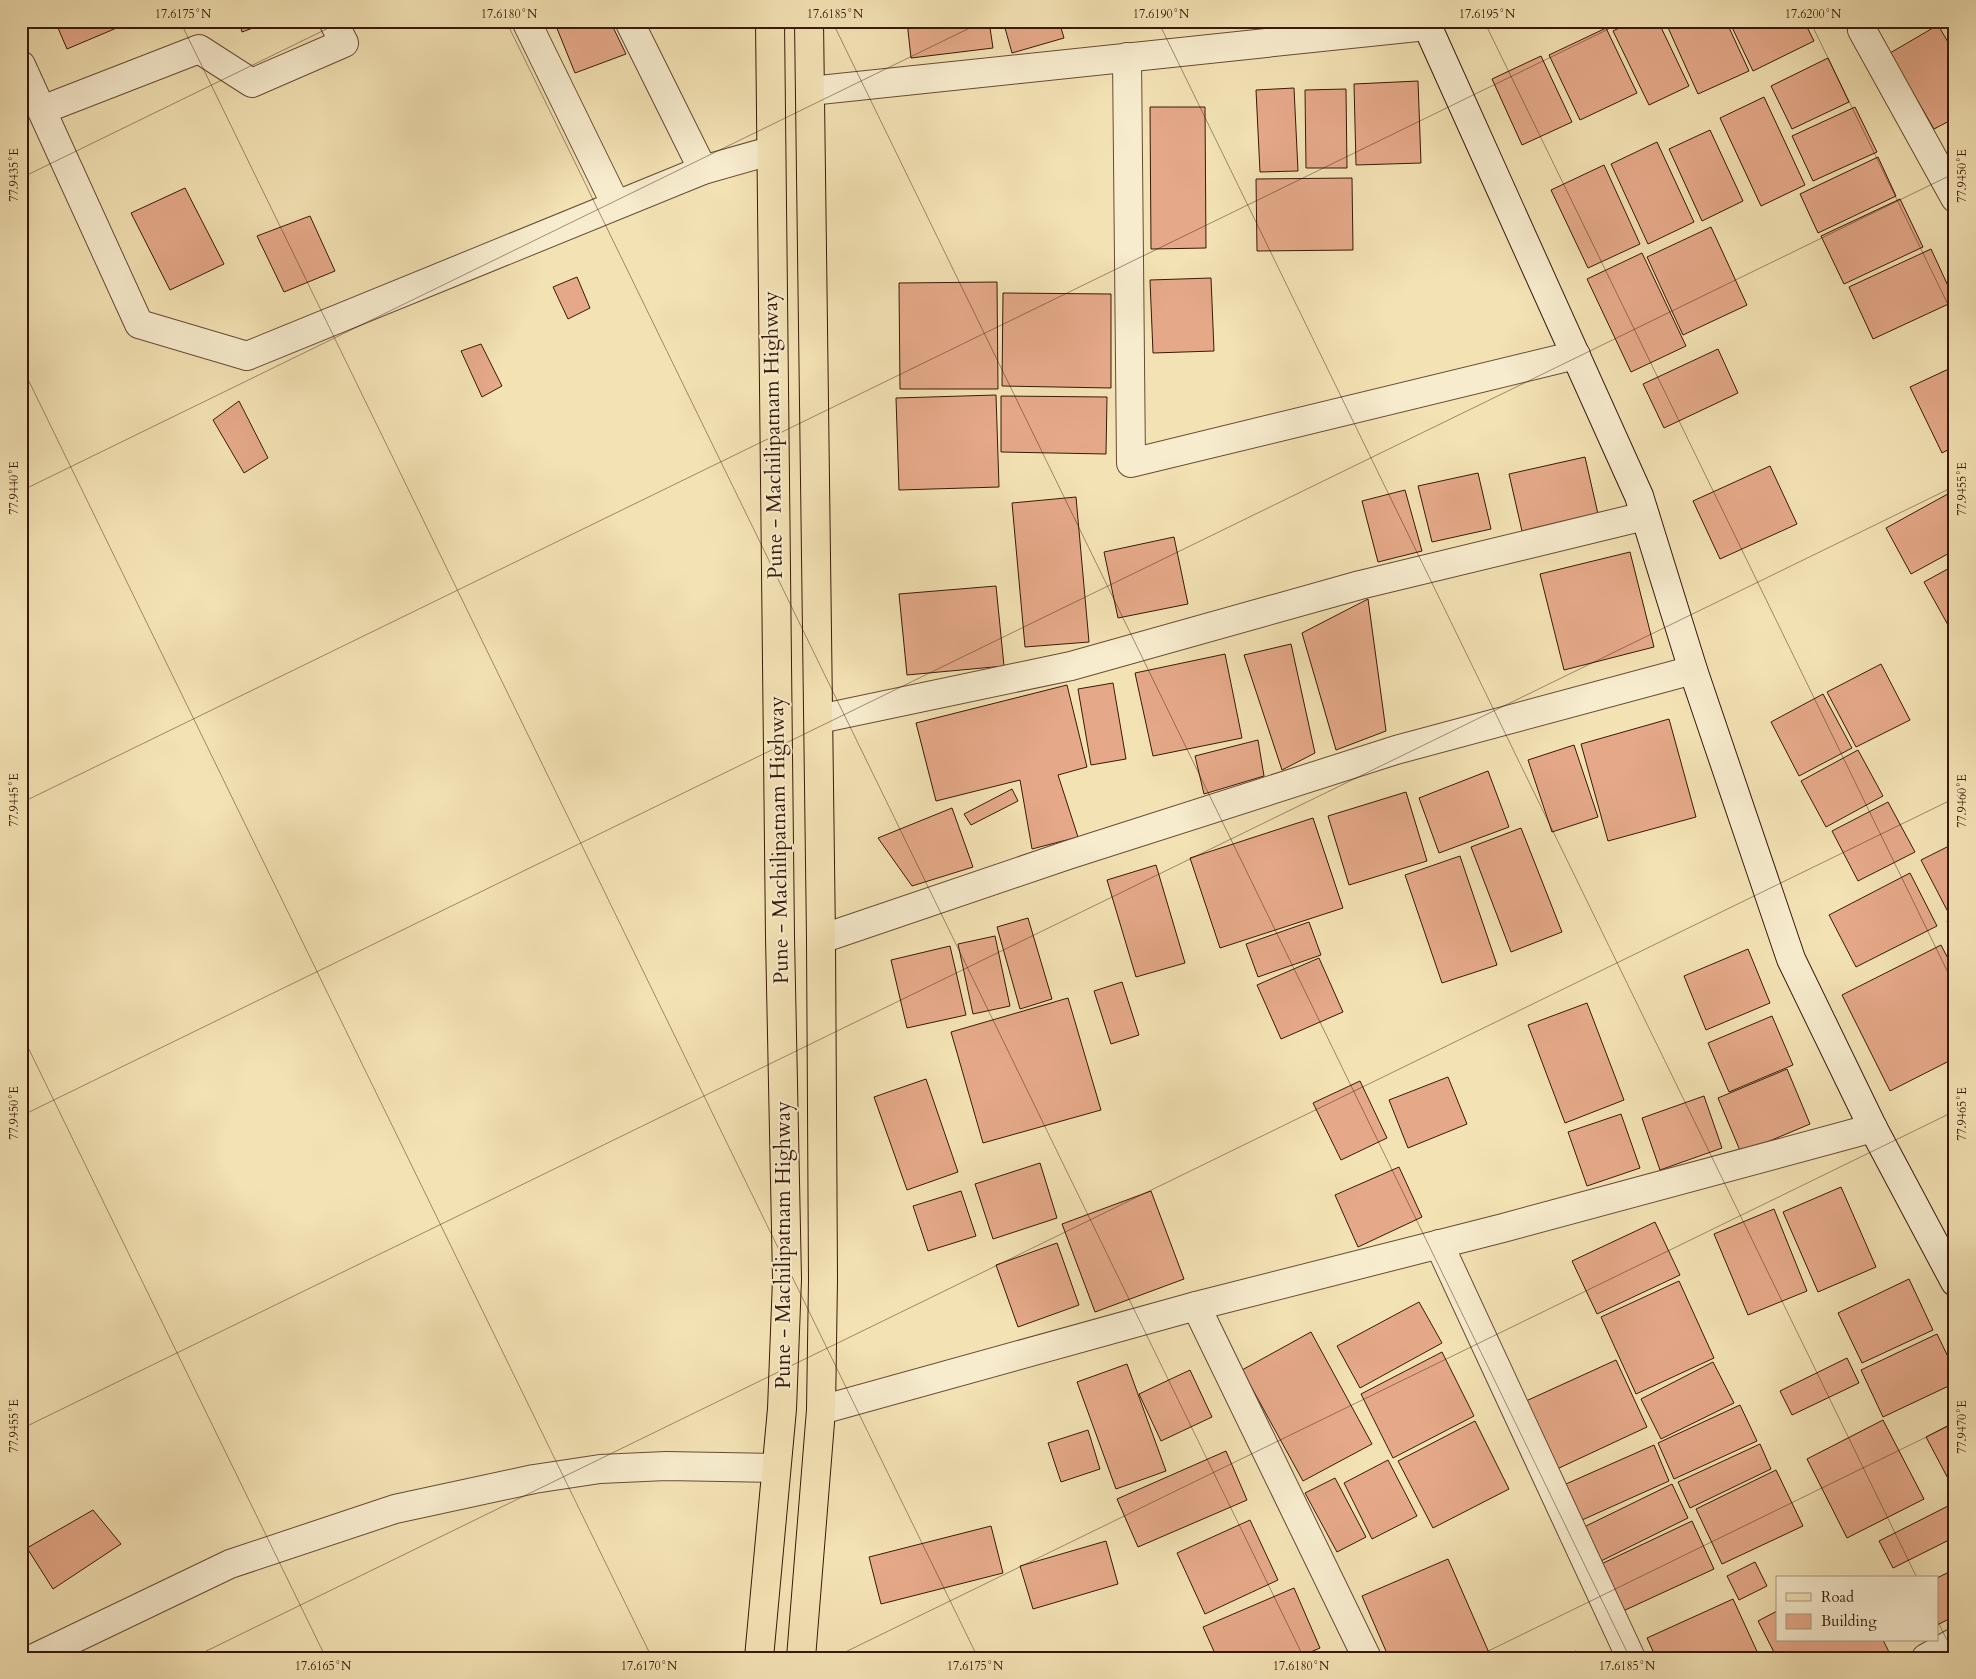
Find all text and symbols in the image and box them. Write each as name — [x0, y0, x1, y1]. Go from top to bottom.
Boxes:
text: 17.6175°N — [155, 6, 212, 22]
text: 17.6180°N — [481, 6, 538, 22]
text: 17.6185°N — [807, 6, 864, 22]
text: 17.6190°N — [1133, 6, 1190, 22]
text: 17.6195°N — [1459, 6, 1516, 22]
text: 17.6200°N — [1785, 6, 1842, 22]
text: 77.9435°E — [6, 148, 22, 202]
text: 77.9450°E — [1954, 149, 1970, 203]
street label: Pune - Machilipatnam Highway — [756, 291, 790, 579]
text: 77.9440°E — [6, 461, 22, 515]
text: 77.9455°E — [1954, 462, 1970, 516]
street label: Pune - Machilipatnam Highway — [762, 696, 796, 984]
text: 77.9445°E — [6, 773, 22, 827]
text: 77.9460°E — [1954, 774, 1970, 828]
text: 77.9450°E — [6, 1086, 22, 1140]
text: 77.9465°E — [1954, 1087, 1970, 1141]
street label: Pune - Machilipatnam Highway — [769, 1101, 798, 1389]
text: 77.9455°E — [6, 1399, 22, 1453]
text: 77.9470°E — [1954, 1400, 1970, 1454]
legend — [1776, 1576, 1938, 1642]
text: Road — [1821, 1587, 1854, 1607]
text: Building — [1821, 1611, 1877, 1631]
text: 17.6165°N — [295, 1658, 352, 1674]
text: 17.6170°N — [621, 1658, 678, 1674]
text: 17.6175°N — [947, 1658, 1004, 1674]
text: 17.6180°N — [1273, 1658, 1330, 1674]
text: 17.6185°N — [1599, 1658, 1656, 1674]

